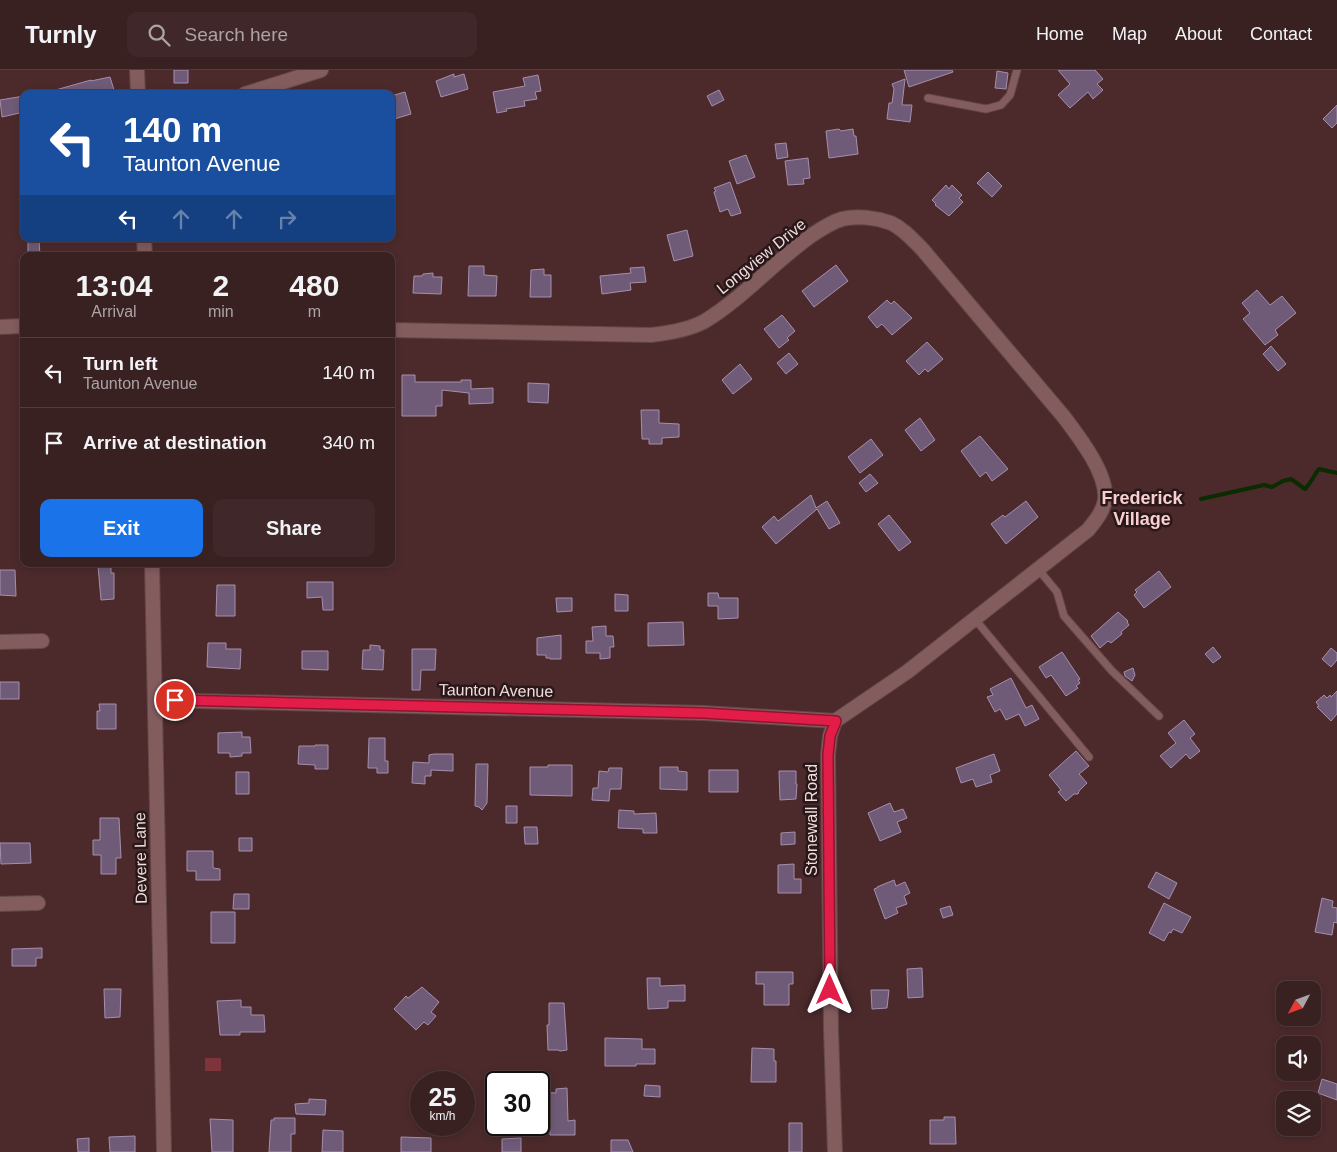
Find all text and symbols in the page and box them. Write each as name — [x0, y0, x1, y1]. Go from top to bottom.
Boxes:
search box — [127, 12, 477, 57]
text: Turnly — [25, 21, 97, 48]
icon: search — [145, 21, 173, 49]
text: Search here — [185, 24, 288, 45]
text: Home — [1036, 24, 1084, 44]
text: Map — [1112, 24, 1147, 44]
text: About — [1175, 24, 1222, 44]
text: Contact — [1250, 24, 1312, 44]
icon: left — [40, 110, 105, 175]
text: 140 m — [123, 110, 222, 149]
text: Taunton Avenue — [123, 151, 280, 176]
icon: left — [114, 205, 142, 233]
icon: ahead — [167, 205, 195, 233]
icon: ahead — [220, 205, 248, 233]
icon: right — [273, 205, 301, 233]
street label: Longview Drive — [713, 215, 809, 297]
text: 13:04 — [76, 269, 152, 302]
text: 2 — [212, 269, 229, 302]
text: 480 — [289, 269, 339, 302]
text: Arrival — [91, 303, 137, 320]
text: min — [208, 303, 234, 320]
text: m — [308, 303, 321, 320]
text: Turn left — [83, 353, 158, 374]
icon: left — [40, 359, 68, 387]
text: 140 m — [322, 362, 375, 383]
text: Taunton Avenue — [83, 375, 197, 392]
icon: arrive — [40, 429, 68, 457]
text: Arrive at destination — [83, 432, 267, 453]
text: 340 m — [322, 432, 375, 453]
district label: Frederick Village — [1101, 488, 1184, 529]
button: Exit — [40, 499, 203, 557]
button: Share — [213, 499, 375, 557]
pin — [154, 679, 196, 721]
street label: Taunton Avenue — [439, 681, 553, 700]
icon: arrive — [161, 686, 189, 714]
street label: Stonewall Road — [803, 764, 820, 876]
street label: Devere Lane — [131, 812, 150, 904]
position arrow — [803, 963, 855, 1015]
north arrow — [1276, 981, 1321, 1026]
map controls — [1276, 981, 1321, 1136]
button: sound — [1276, 1036, 1321, 1081]
speed limit sign: 30 — [485, 1071, 550, 1136]
text: 25 — [429, 1083, 456, 1111]
button: layers — [1276, 1091, 1321, 1136]
text: km/h — [429, 1109, 456, 1123]

